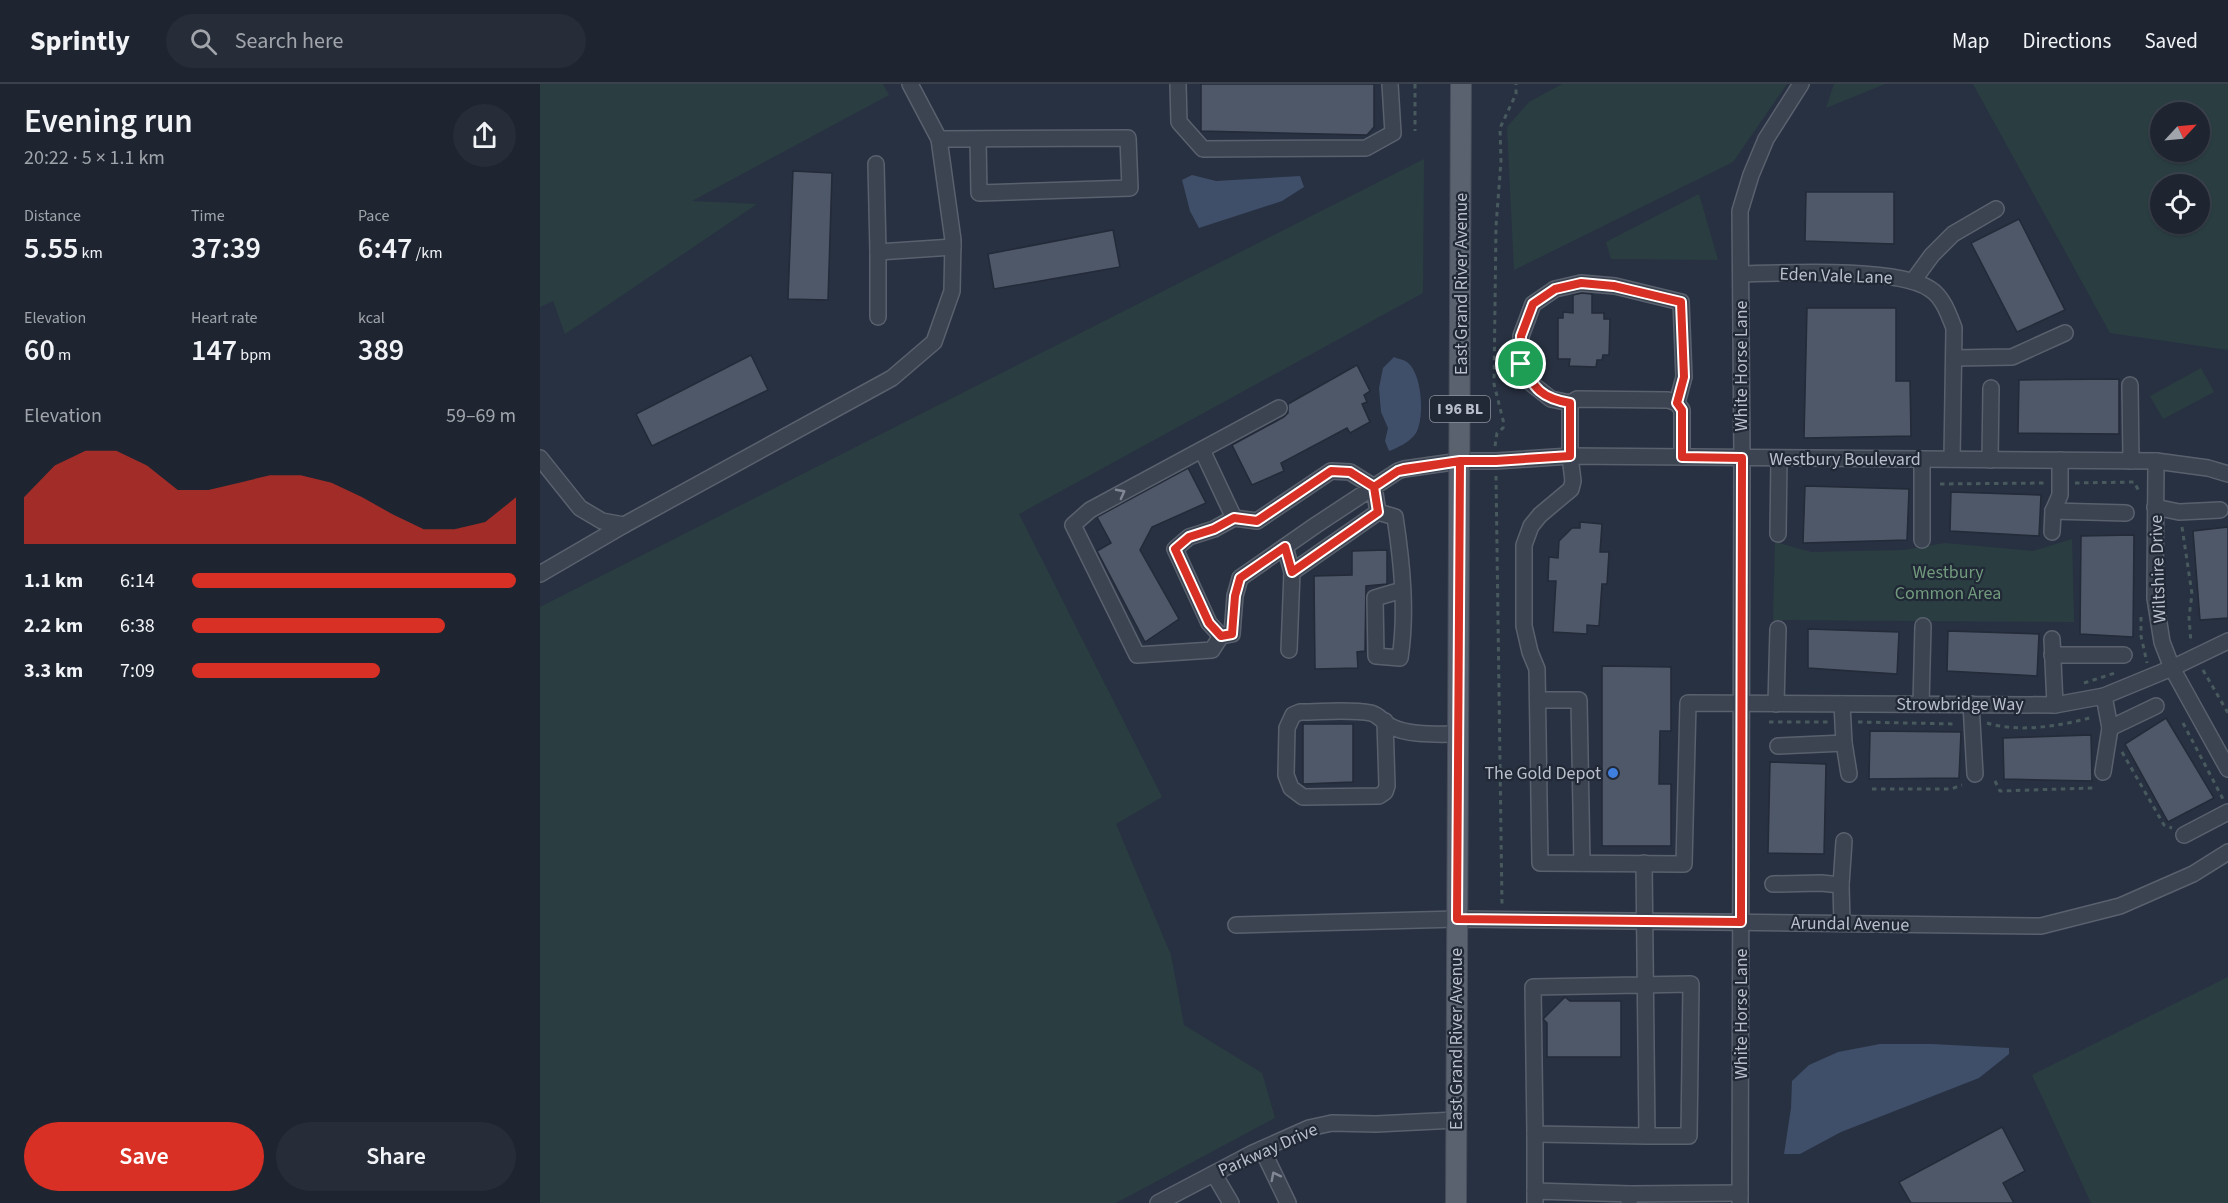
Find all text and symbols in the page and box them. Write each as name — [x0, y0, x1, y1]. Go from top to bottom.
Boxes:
search box — [166, 14, 586, 68]
text: Sprintly — [30, 21, 130, 61]
icon: search — [187, 25, 220, 58]
text: Search here — [235, 25, 343, 57]
text: Map — [1952, 26, 1990, 56]
text: Directions — [2023, 26, 2111, 56]
text: Saved — [2144, 26, 2198, 56]
text: Evening run — [24, 98, 193, 145]
north arrow — [2150, 102, 2210, 162]
map controls — [2150, 102, 2210, 234]
button: share — [453, 104, 516, 167]
text: 20:22 · 5 × 1.1 km — [24, 144, 165, 172]
button: locate — [2150, 174, 2210, 234]
street label: East Grand River Avenue — [1449, 193, 1474, 375]
text: Distance — [24, 205, 81, 227]
text: Time — [191, 205, 225, 227]
text: Pace — [358, 205, 389, 227]
text: 5.55 — [24, 227, 78, 270]
text: 37:39 — [191, 227, 261, 270]
text: 6:47 — [358, 227, 412, 270]
text: km — [78, 242, 103, 264]
text: /km — [412, 242, 442, 264]
street label: Eden Vale Lane — [1779, 262, 1893, 290]
street label: White Horse Lane — [1729, 300, 1754, 432]
text: Elevation — [24, 307, 86, 329]
text: Heart rate — [191, 307, 258, 329]
text: kcal — [358, 307, 385, 329]
text: 60 — [24, 329, 55, 372]
text: 147 — [191, 329, 237, 372]
text: 389 — [358, 329, 404, 372]
pin — [1495, 338, 1546, 389]
text: m — [55, 344, 71, 366]
text: bpm — [237, 344, 271, 366]
icon: arrive — [1504, 347, 1537, 380]
road number: I 96 BL — [1430, 396, 1490, 422]
text: Elevation — [24, 402, 102, 430]
text: 59–69 m — [446, 402, 516, 430]
street label: Westbury Boulevard — [1769, 447, 1921, 472]
one-way arrow — [1115, 489, 1126, 501]
street label: Wiltshire Drive — [2144, 514, 2172, 624]
park label: Westbury Common Area — [1895, 560, 2001, 606]
text: 1.1 km — [24, 567, 83, 595]
text: 6:14 — [120, 567, 155, 595]
text: 2.2 km — [24, 612, 83, 640]
text: 6:38 — [120, 612, 155, 640]
text: 3.3 km — [24, 657, 83, 685]
text: 7:09 — [120, 657, 155, 685]
street label: Strowbridge Way — [1896, 692, 2024, 717]
place label: The Gold Depot — [1484, 761, 1601, 786]
marker: The Gold Depot — [1606, 766, 1620, 780]
street label: Arundal Avenue — [1791, 910, 1909, 938]
street label: East Grand River Avenue — [1444, 948, 1469, 1130]
street label: White Horse Lane — [1729, 948, 1754, 1080]
street label: Parkway Drive — [1214, 1117, 1322, 1183]
button: Save — [24, 1122, 264, 1191]
button: Share — [276, 1122, 516, 1191]
one-way arrow — [1271, 1172, 1282, 1182]

